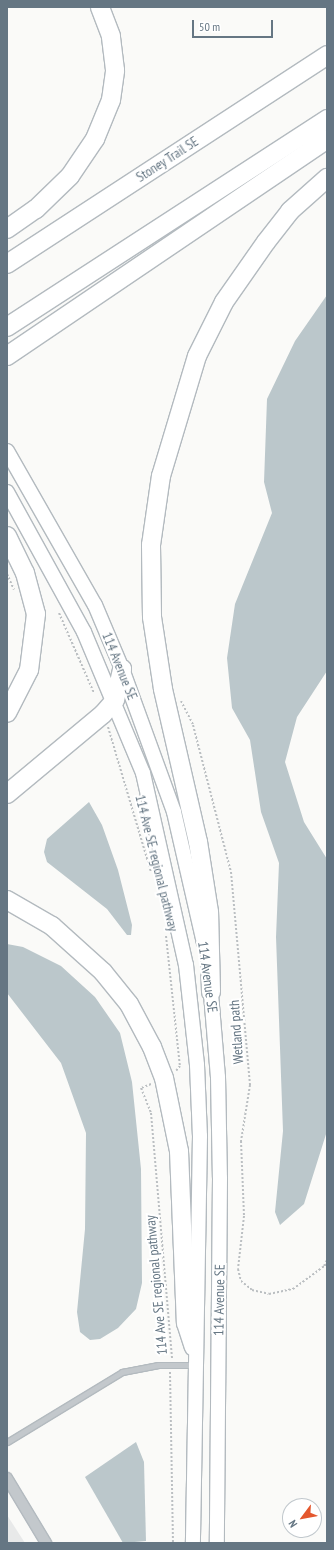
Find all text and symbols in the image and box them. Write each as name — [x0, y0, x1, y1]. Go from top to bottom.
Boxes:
scale bar — [194, 12, 275, 38]
text: 50 m — [199, 19, 220, 34]
street label: Stoney Trail SE — [132, 132, 202, 186]
street label: 114 Avenue SE — [99, 629, 141, 703]
street label: 114 Ave SE regional pathway — [132, 793, 182, 933]
street label: 114 Avenue SE — [195, 940, 221, 1014]
street label: Wetland path — [225, 999, 247, 1065]
street label: 114 Ave SE regional pathway — [142, 1214, 170, 1356]
street label: 114 Avenue SE — [210, 1264, 228, 1336]
north arrow — [282, 1498, 322, 1538]
text: N — [285, 1518, 300, 1530]

